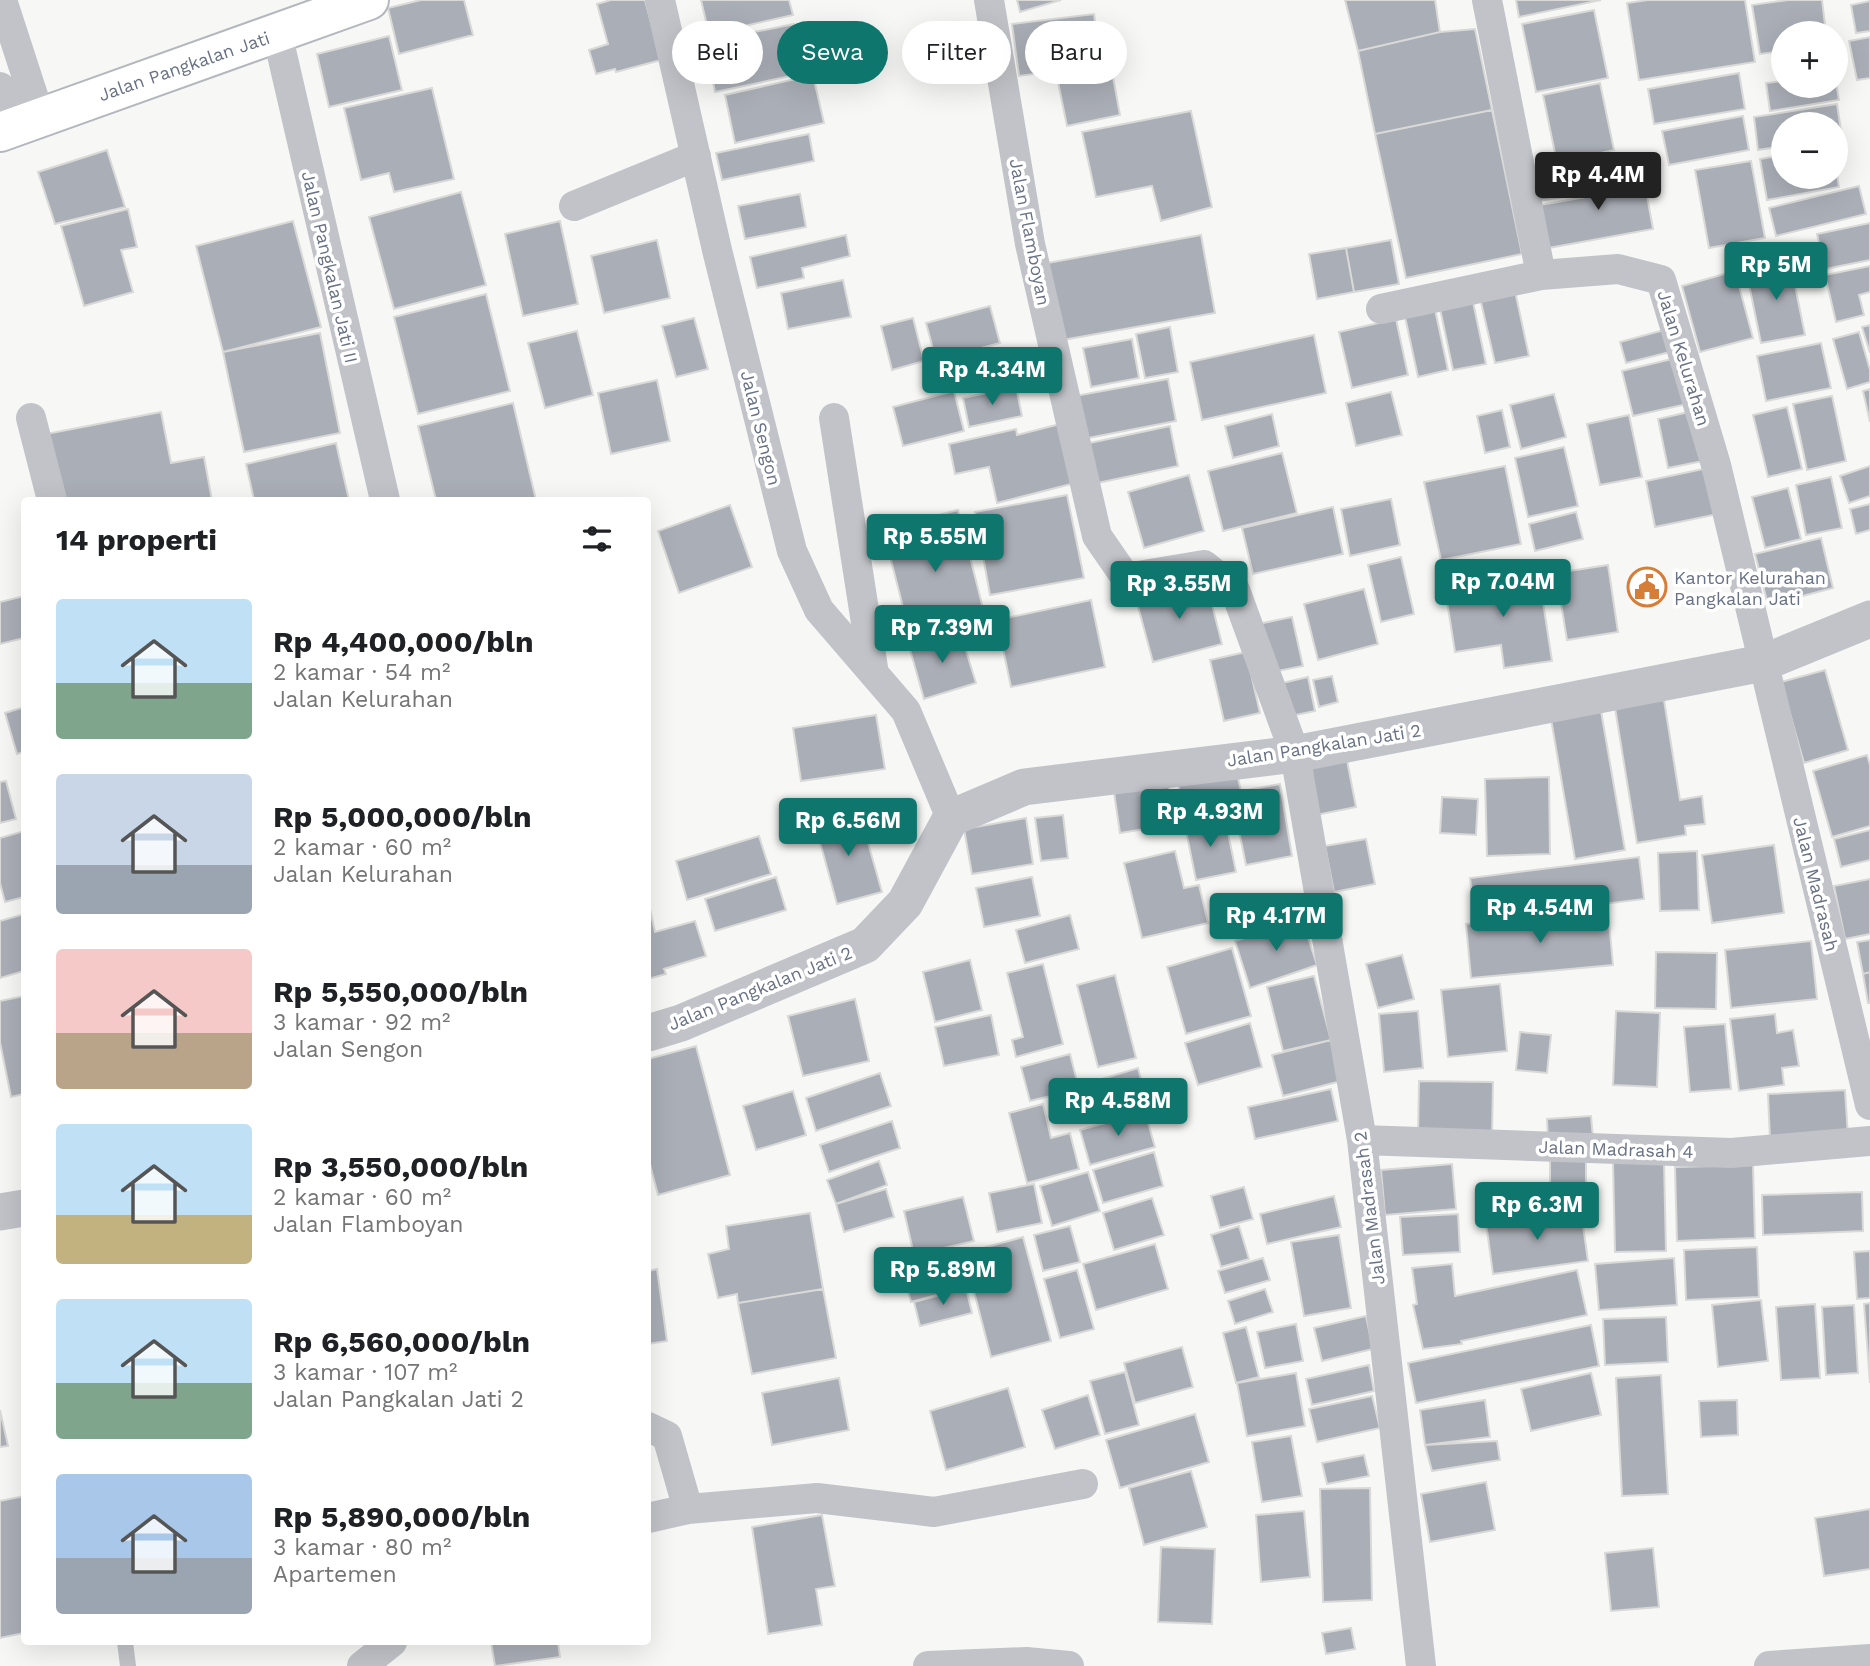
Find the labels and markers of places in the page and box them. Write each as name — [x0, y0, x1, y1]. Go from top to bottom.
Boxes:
pin: Rp 4.4M — [1533, 152, 1663, 212]
pin: Rp 5M — [1727, 243, 1825, 302]
pin: Rp 4.34M — [920, 348, 1064, 407]
pin: Rp 5.55M — [863, 514, 1007, 574]
pin: Rp 7.04M — [1431, 560, 1575, 619]
pin: Rp 3.55M — [1107, 562, 1251, 621]
public building icon: Kantor Kelurahan Pangkalan Jati — [1626, 566, 1668, 608]
place label: Kantor Kelurahan Pangkalan Jati — [1674, 567, 1826, 609]
pin: Rp 7.39M — [870, 606, 1014, 665]
pin: Rp 4.93M — [1138, 790, 1282, 849]
pin: Rp 6.56M — [776, 798, 920, 858]
pin: Rp 4.54M — [1468, 886, 1612, 945]
pin: Rp 4.17M — [1204, 894, 1348, 953]
pin: Rp 4.58M — [1046, 1078, 1190, 1138]
pin: Rp 6.3M — [1472, 1182, 1602, 1242]
pin: Rp 5.89M — [871, 1248, 1015, 1307]

